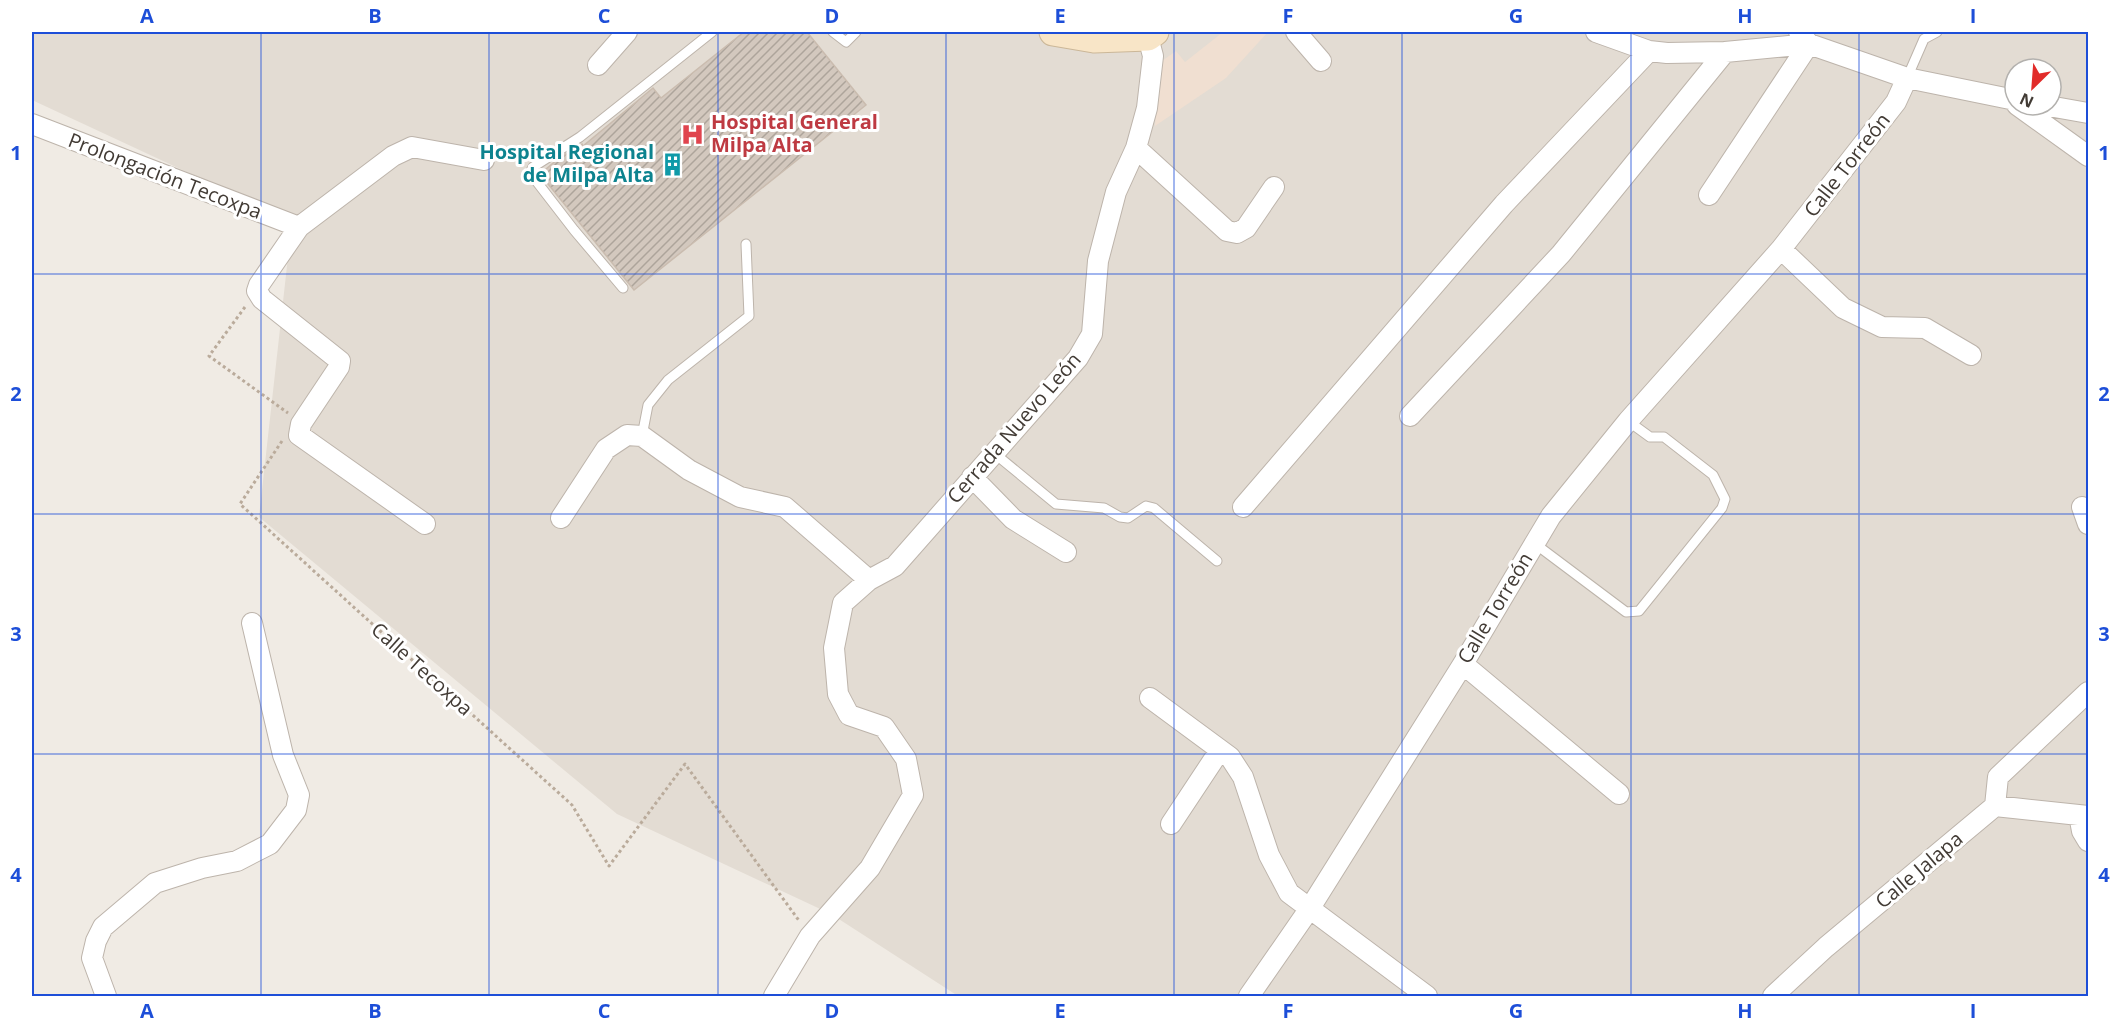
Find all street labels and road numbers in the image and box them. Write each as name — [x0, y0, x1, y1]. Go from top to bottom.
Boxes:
street label: Calle Torreón — [1797, 107, 1896, 222]
street label: Prolongación Tecoxpa — [64, 126, 266, 225]
street label: Cerrada Nuevo León — [941, 347, 1087, 509]
street label: Calle Torreón — [1451, 547, 1538, 668]
street label: Calle Tecoxpa — [366, 616, 479, 721]
street label: Calle Jalapa — [1869, 825, 1968, 914]

